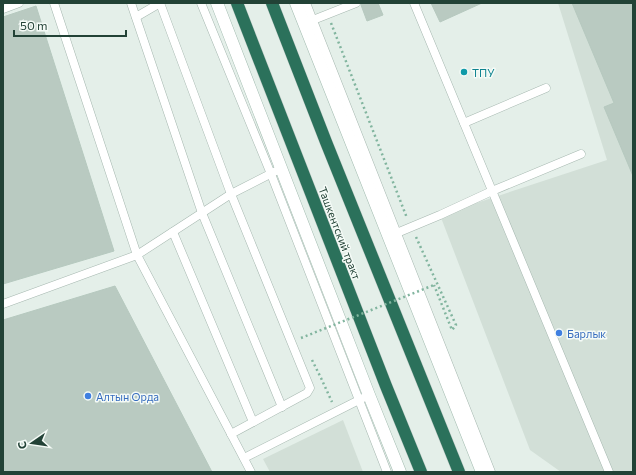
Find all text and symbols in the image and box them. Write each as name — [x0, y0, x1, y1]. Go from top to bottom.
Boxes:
scale bar — [14, 12, 126, 38]
text: 50 m — [20, 18, 48, 32]
place label: ТПУ — [472, 66, 495, 79]
marker: ТПУ — [459, 67, 469, 77]
street label: Ташкентский тракт — [316, 185, 364, 281]
place label: Барлык — [567, 327, 606, 340]
marker: Барлык — [554, 328, 564, 338]
place label: Алтын Орда — [96, 390, 159, 403]
marker: Алтын Орда — [83, 391, 93, 401]
north arrow — [12, 423, 52, 463]
text: С — [14, 440, 29, 450]

